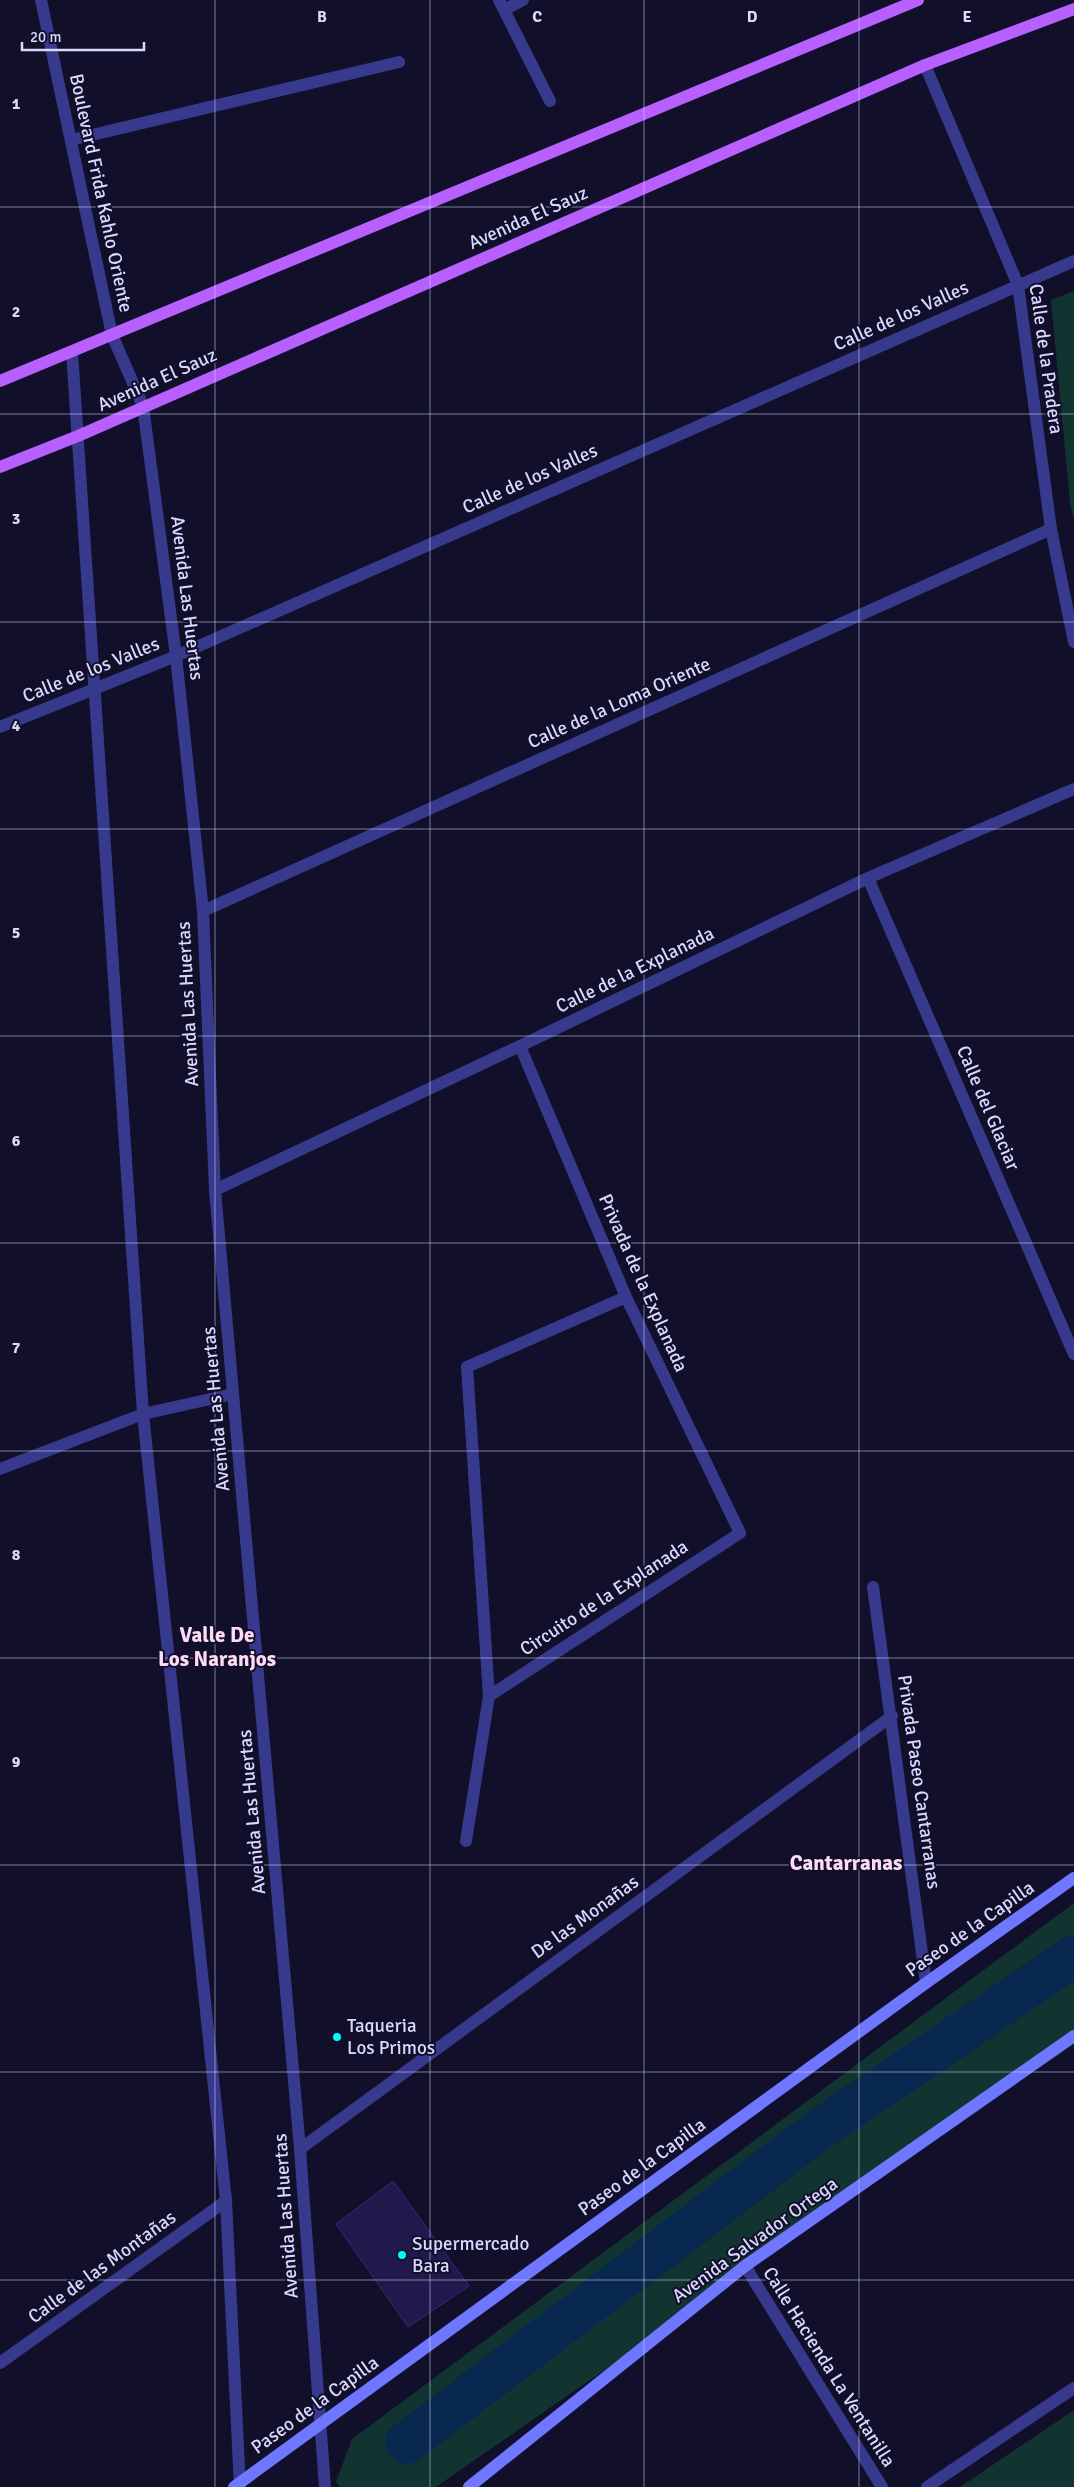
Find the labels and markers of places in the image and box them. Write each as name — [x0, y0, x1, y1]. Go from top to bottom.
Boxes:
place label: Taqueria Los Primos — [347, 2014, 435, 2060]
marker: Taqueria Los Primos — [331, 2031, 343, 2043]
place label: Supermercado Bara — [412, 2232, 529, 2278]
marker: Supermercado Bara — [396, 2249, 408, 2261]

